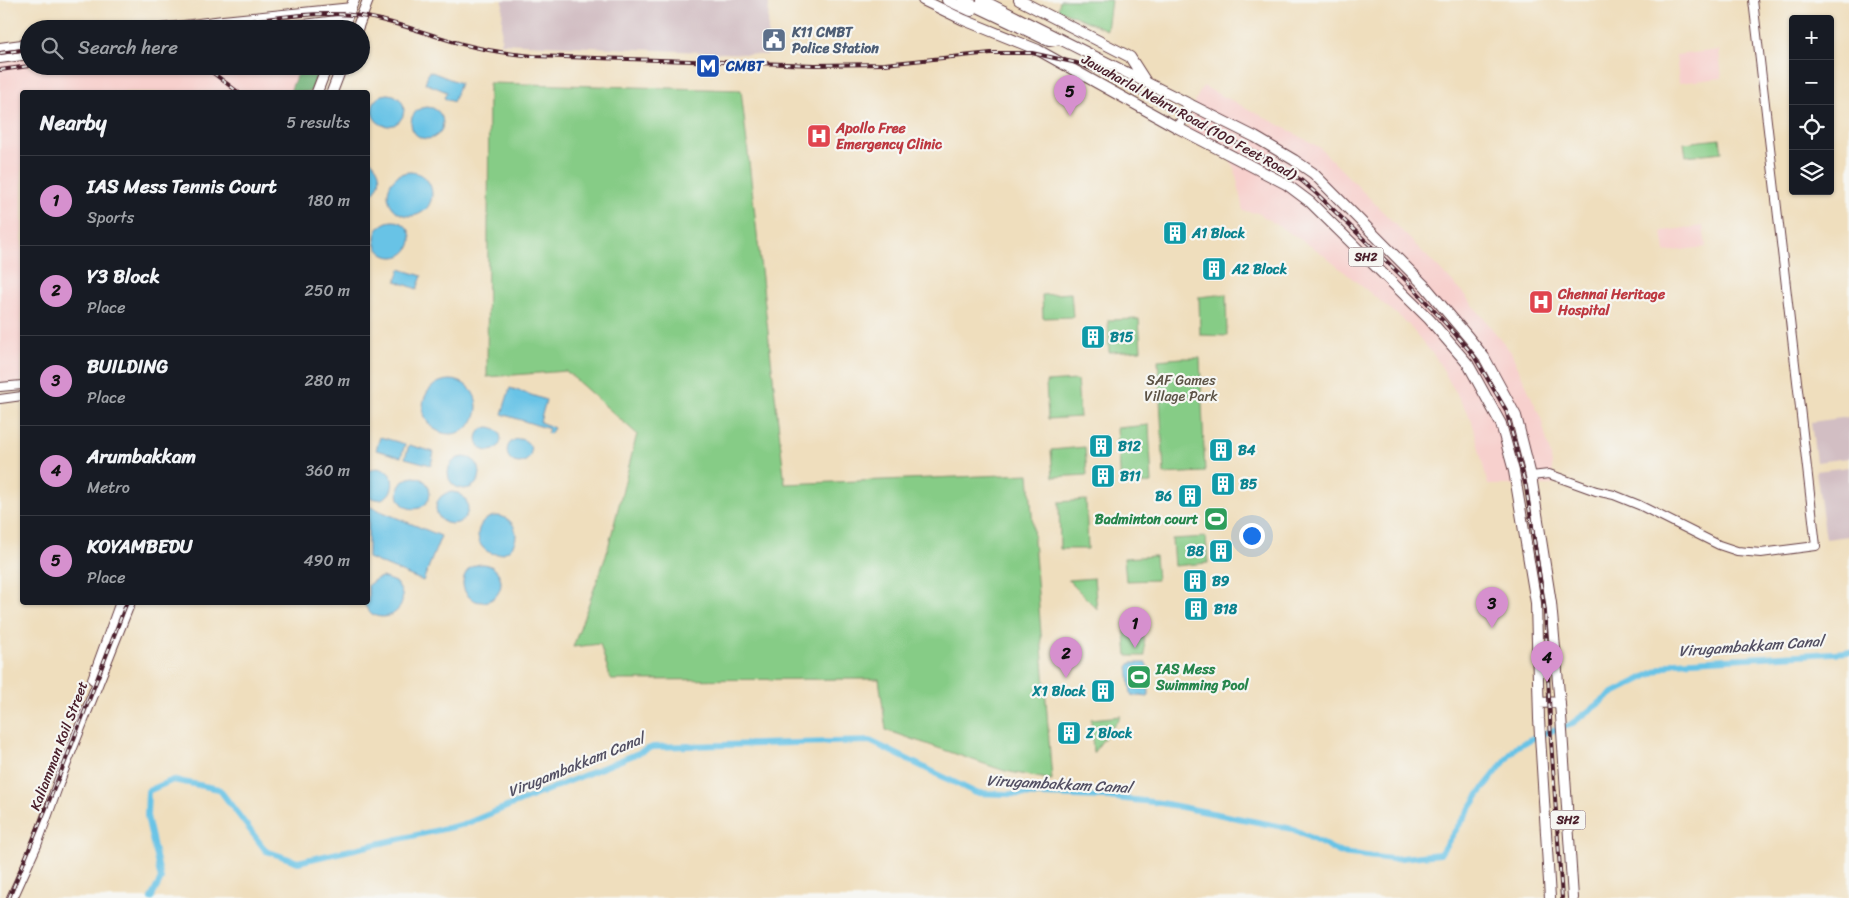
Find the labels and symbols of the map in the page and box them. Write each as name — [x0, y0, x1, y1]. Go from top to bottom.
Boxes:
place label: K11 CMBT Police Station — [791, 20, 879, 61]
public building icon: K11 CMBT Police Station — [761, 27, 787, 53]
street label: Jawaharlal Nehru Road (100 Feet Road) — [1076, 47, 1302, 187]
metro station icon: CMBT — [695, 53, 721, 79]
place label: CMBT — [725, 54, 765, 79]
pin: 5 — [1054, 75, 1086, 116]
place label: Apollo Free Emergency Clinic — [835, 116, 943, 157]
hospital icon: Apollo Free Emergency Clinic — [806, 123, 832, 149]
building icon: A1 Block — [1162, 220, 1188, 246]
place label: A1 Block — [1191, 221, 1246, 246]
road number: SH2 — [1348, 248, 1384, 266]
building icon: A2 Block — [1201, 256, 1227, 282]
place label: A2 Block — [1231, 257, 1288, 282]
place label: Chennai Heritage Hospital — [1557, 282, 1666, 323]
hospital icon: Chennai Heritage Hospital — [1528, 289, 1554, 315]
building icon: B15 — [1080, 324, 1106, 350]
place label: B15 — [1110, 325, 1134, 350]
park label: SAF Games Village Park — [1144, 368, 1218, 409]
building icon: B12 — [1088, 433, 1114, 459]
place label: B12 — [1118, 434, 1142, 459]
building icon: B4 — [1208, 437, 1234, 463]
place label: B4 — [1238, 438, 1256, 463]
building icon: B11 — [1090, 463, 1116, 489]
place label: B11 — [1120, 464, 1141, 489]
building icon: B5 — [1210, 471, 1236, 497]
place label: B5 — [1240, 472, 1258, 497]
building icon: B6 — [1177, 483, 1203, 509]
place label: B6 — [1155, 484, 1172, 509]
sports icon: Badminton court — [1203, 506, 1229, 532]
place label: Badminton court — [1095, 507, 1199, 532]
your location — [1239, 523, 1265, 549]
building icon: B8 — [1208, 538, 1234, 564]
place label: B8 — [1187, 539, 1205, 564]
building icon: B9 — [1182, 568, 1208, 594]
place label: B9 — [1212, 569, 1230, 594]
pin: 3 — [1476, 587, 1508, 628]
building icon: B18 — [1183, 596, 1209, 622]
place label: B18 — [1214, 597, 1238, 622]
pin: 1 — [1119, 607, 1151, 648]
water label: Virugambakkam Canal — [1678, 628, 1828, 664]
pin: 2 — [1050, 637, 1082, 678]
pin: 4 — [1531, 641, 1563, 682]
place label: IAS Mess Swimming Pool — [1155, 657, 1249, 698]
sports icon: IAS Mess Swimming Pool — [1126, 664, 1152, 690]
street label: Kaliamman Koil Street — [23, 678, 95, 814]
building icon: X1 Block — [1090, 678, 1116, 704]
place label: X1 Block — [1032, 679, 1087, 704]
building icon: Z Block — [1056, 720, 1082, 746]
place label: Z Block — [1085, 721, 1133, 746]
water label: Virugambakkam Canal — [504, 724, 652, 804]
water label: Virugambakkam Canal — [986, 767, 1136, 801]
road number: SH2 — [1550, 810, 1586, 830]

